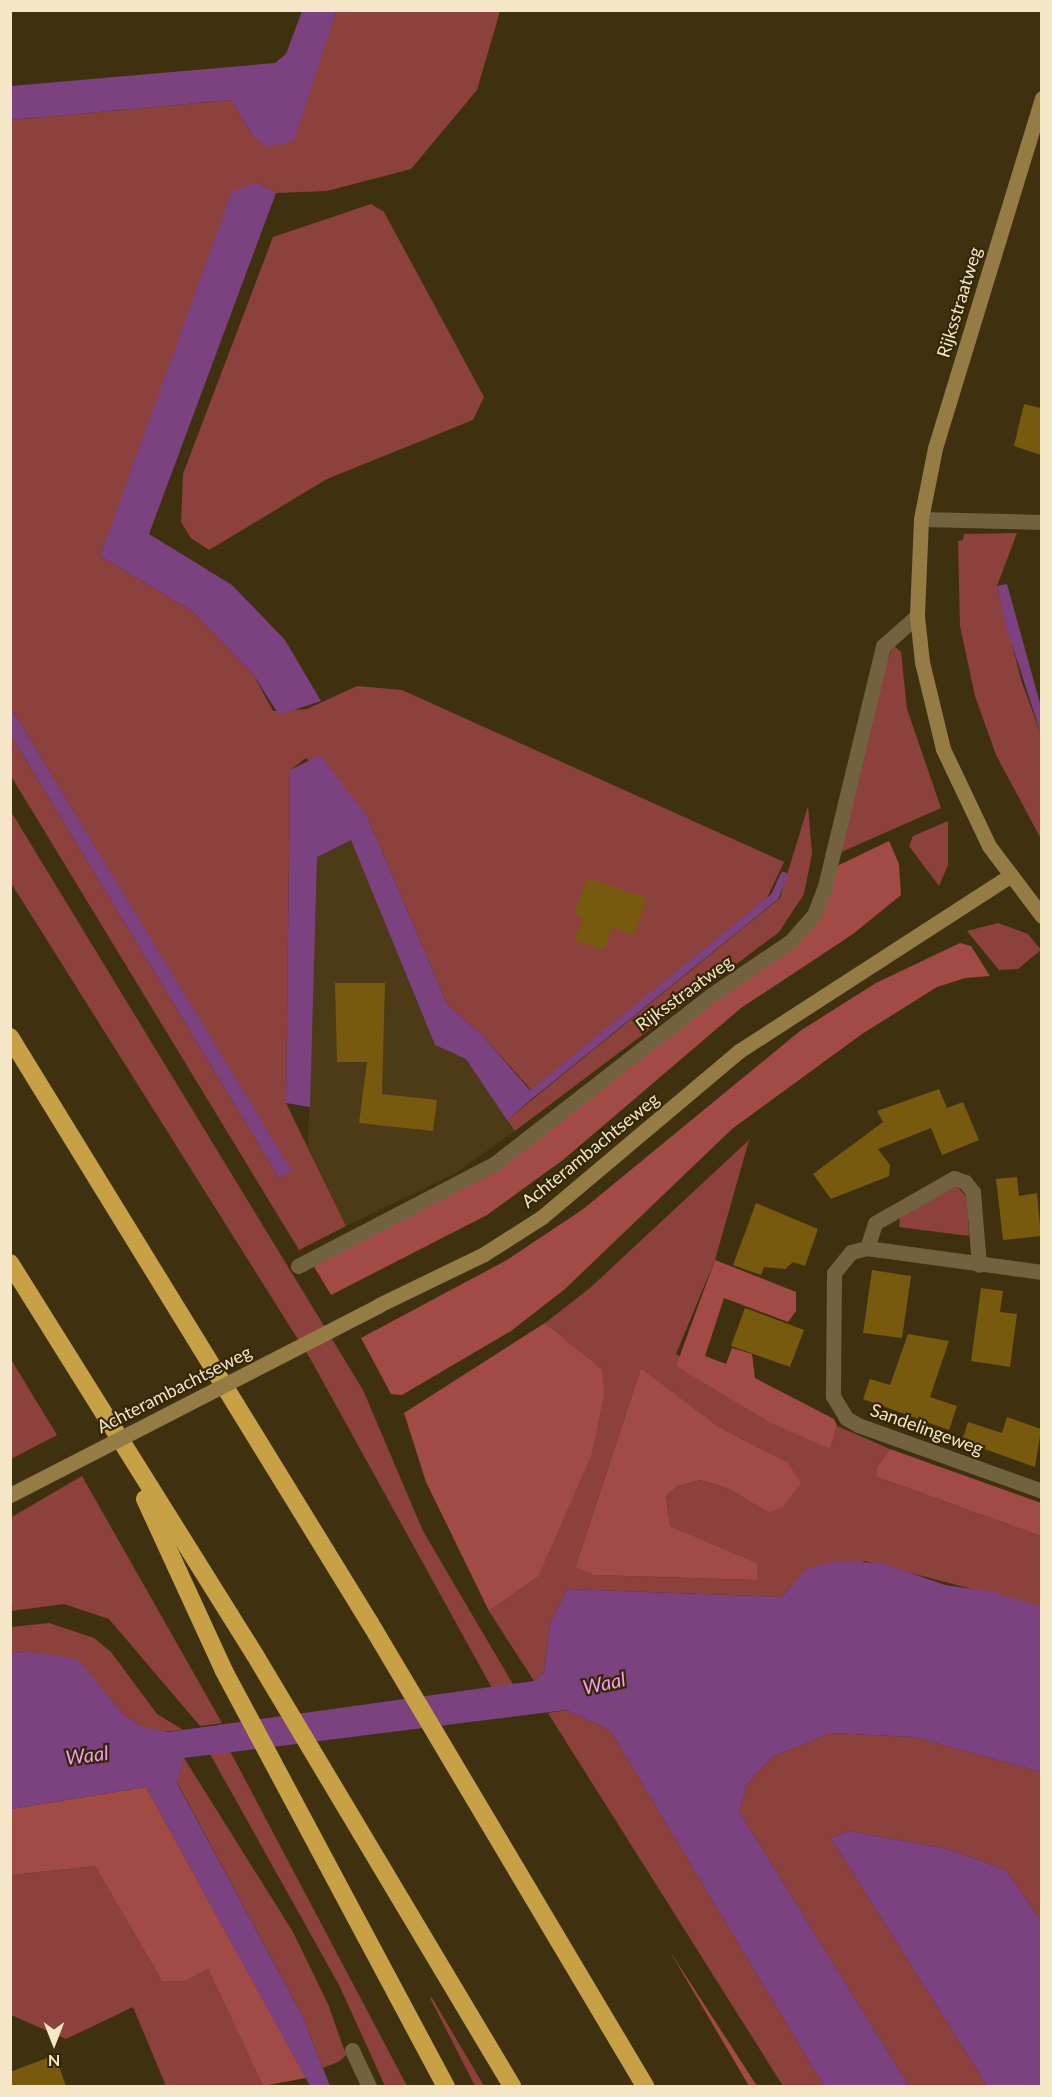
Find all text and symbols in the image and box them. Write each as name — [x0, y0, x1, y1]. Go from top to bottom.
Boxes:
street label: Rijksstraatweg — [932, 244, 986, 360]
street label: Rijksstraatweg — [631, 951, 737, 1035]
street label: Achterambachtseweg — [517, 1088, 663, 1212]
street label: Achterambachtseweg — [93, 1341, 255, 1437]
street label: Sandelingeweg — [868, 1399, 986, 1459]
water label: Waal — [580, 1667, 628, 1699]
water label: Waal — [64, 1740, 110, 1770]
north arrow — [24, 2013, 84, 2073]
text: N — [48, 2052, 60, 2071]

